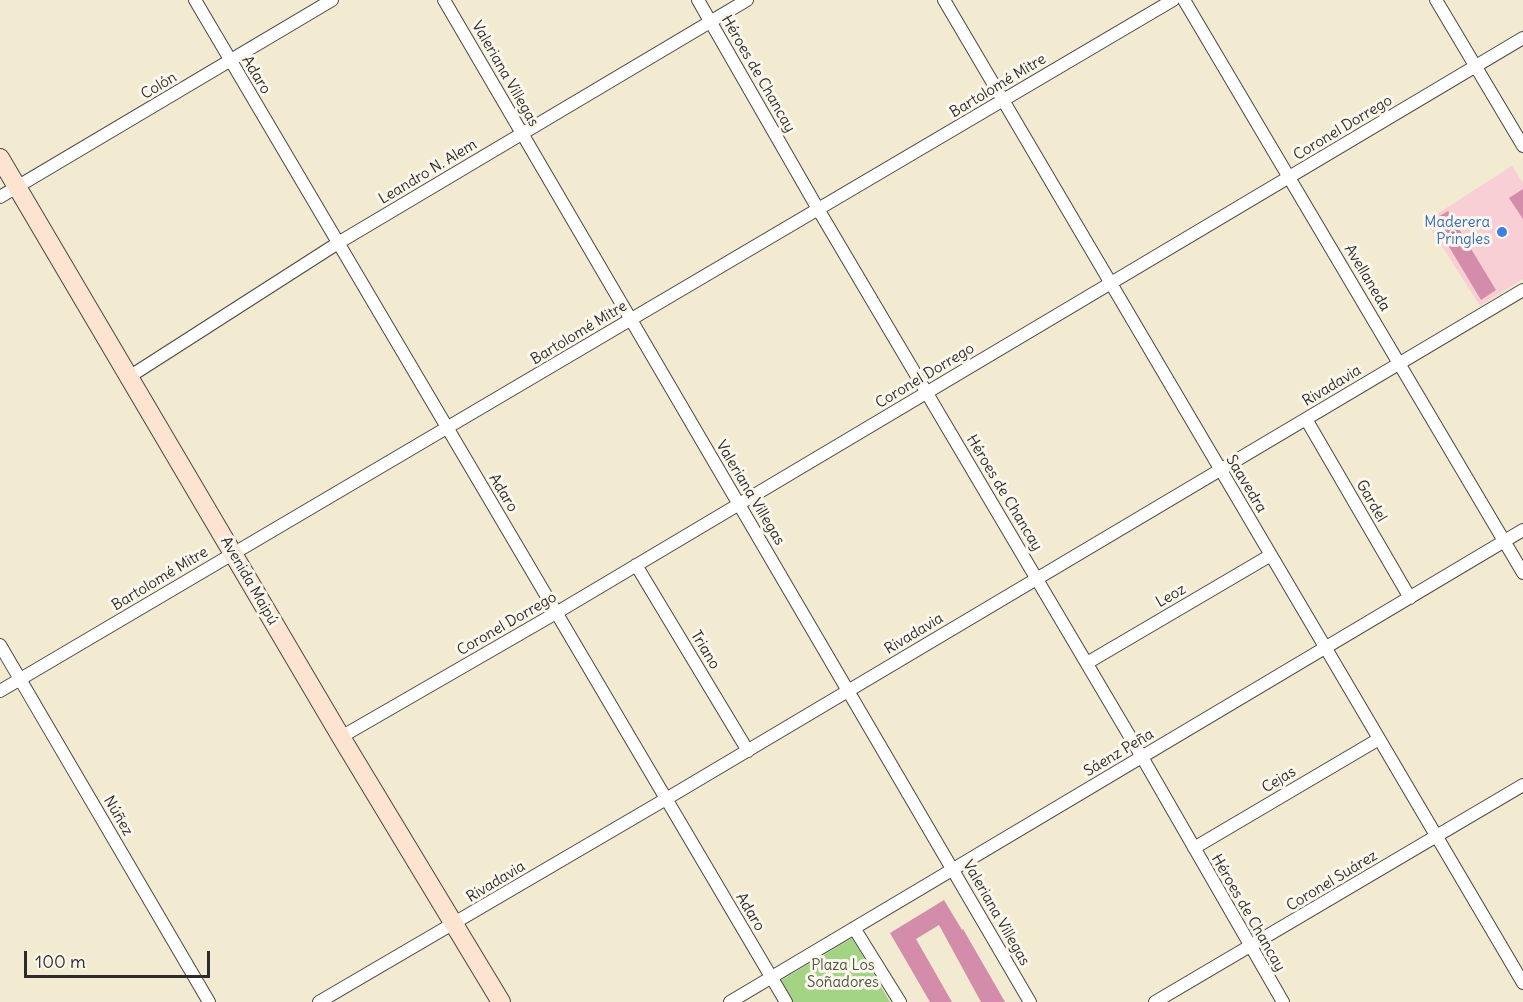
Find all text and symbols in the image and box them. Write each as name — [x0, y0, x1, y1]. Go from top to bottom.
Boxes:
street label: Héroes de Chancay — [717, 12, 799, 136]
street label: Valeriana Villegas — [467, 18, 543, 130]
street label: Bartolomé Mitre — [947, 50, 1049, 122]
street label: Adaro — [238, 53, 274, 97]
street label: Colón — [138, 68, 180, 104]
street label: Coronel Dorrego — [1290, 91, 1396, 165]
street label: Leandro N. Alem — [376, 136, 480, 208]
place label: Maderera Pringles — [1424, 214, 1490, 249]
marker: Maderera Pringles — [1495, 225, 1509, 239]
street label: Avellaneda — [1340, 242, 1394, 314]
street label: Bartolomé Mitre — [528, 297, 630, 369]
street label: Coronel Dorrego — [872, 339, 978, 413]
street label: Rivadavia — [1299, 361, 1365, 411]
street label: Héroes de Chancay — [962, 432, 1046, 554]
street label: Valeriana Villegas — [712, 437, 788, 549]
street label: Saavedra — [1222, 452, 1270, 516]
street label: Adaro — [485, 471, 521, 515]
street label: Gardel — [1352, 477, 1390, 525]
street label: Avenida Maipú — [216, 534, 282, 628]
street label: Bartolomé Mitre — [109, 543, 211, 615]
street label: Leoz — [1153, 580, 1189, 612]
street label: Coronel Dorrego — [454, 588, 560, 660]
street label: Rivadavia — [881, 609, 947, 659]
street label: Triano — [686, 627, 724, 673]
street label: Sáenz Peña — [1081, 725, 1157, 781]
street label: Cejas — [1259, 763, 1299, 797]
street label: Núñez — [99, 793, 137, 839]
street label: Coronel Suárez — [1283, 847, 1381, 915]
street label: Héroes de Chancay — [1207, 851, 1289, 975]
street label: Rivadavia — [463, 857, 529, 907]
street label: Valeriana Villegas — [958, 857, 1034, 969]
street label: Adaro — [732, 890, 768, 934]
scale bar — [27, 939, 213, 977]
text: 100 m — [35, 950, 86, 973]
park label: Plaza Los Soñadores — [807, 957, 879, 992]

